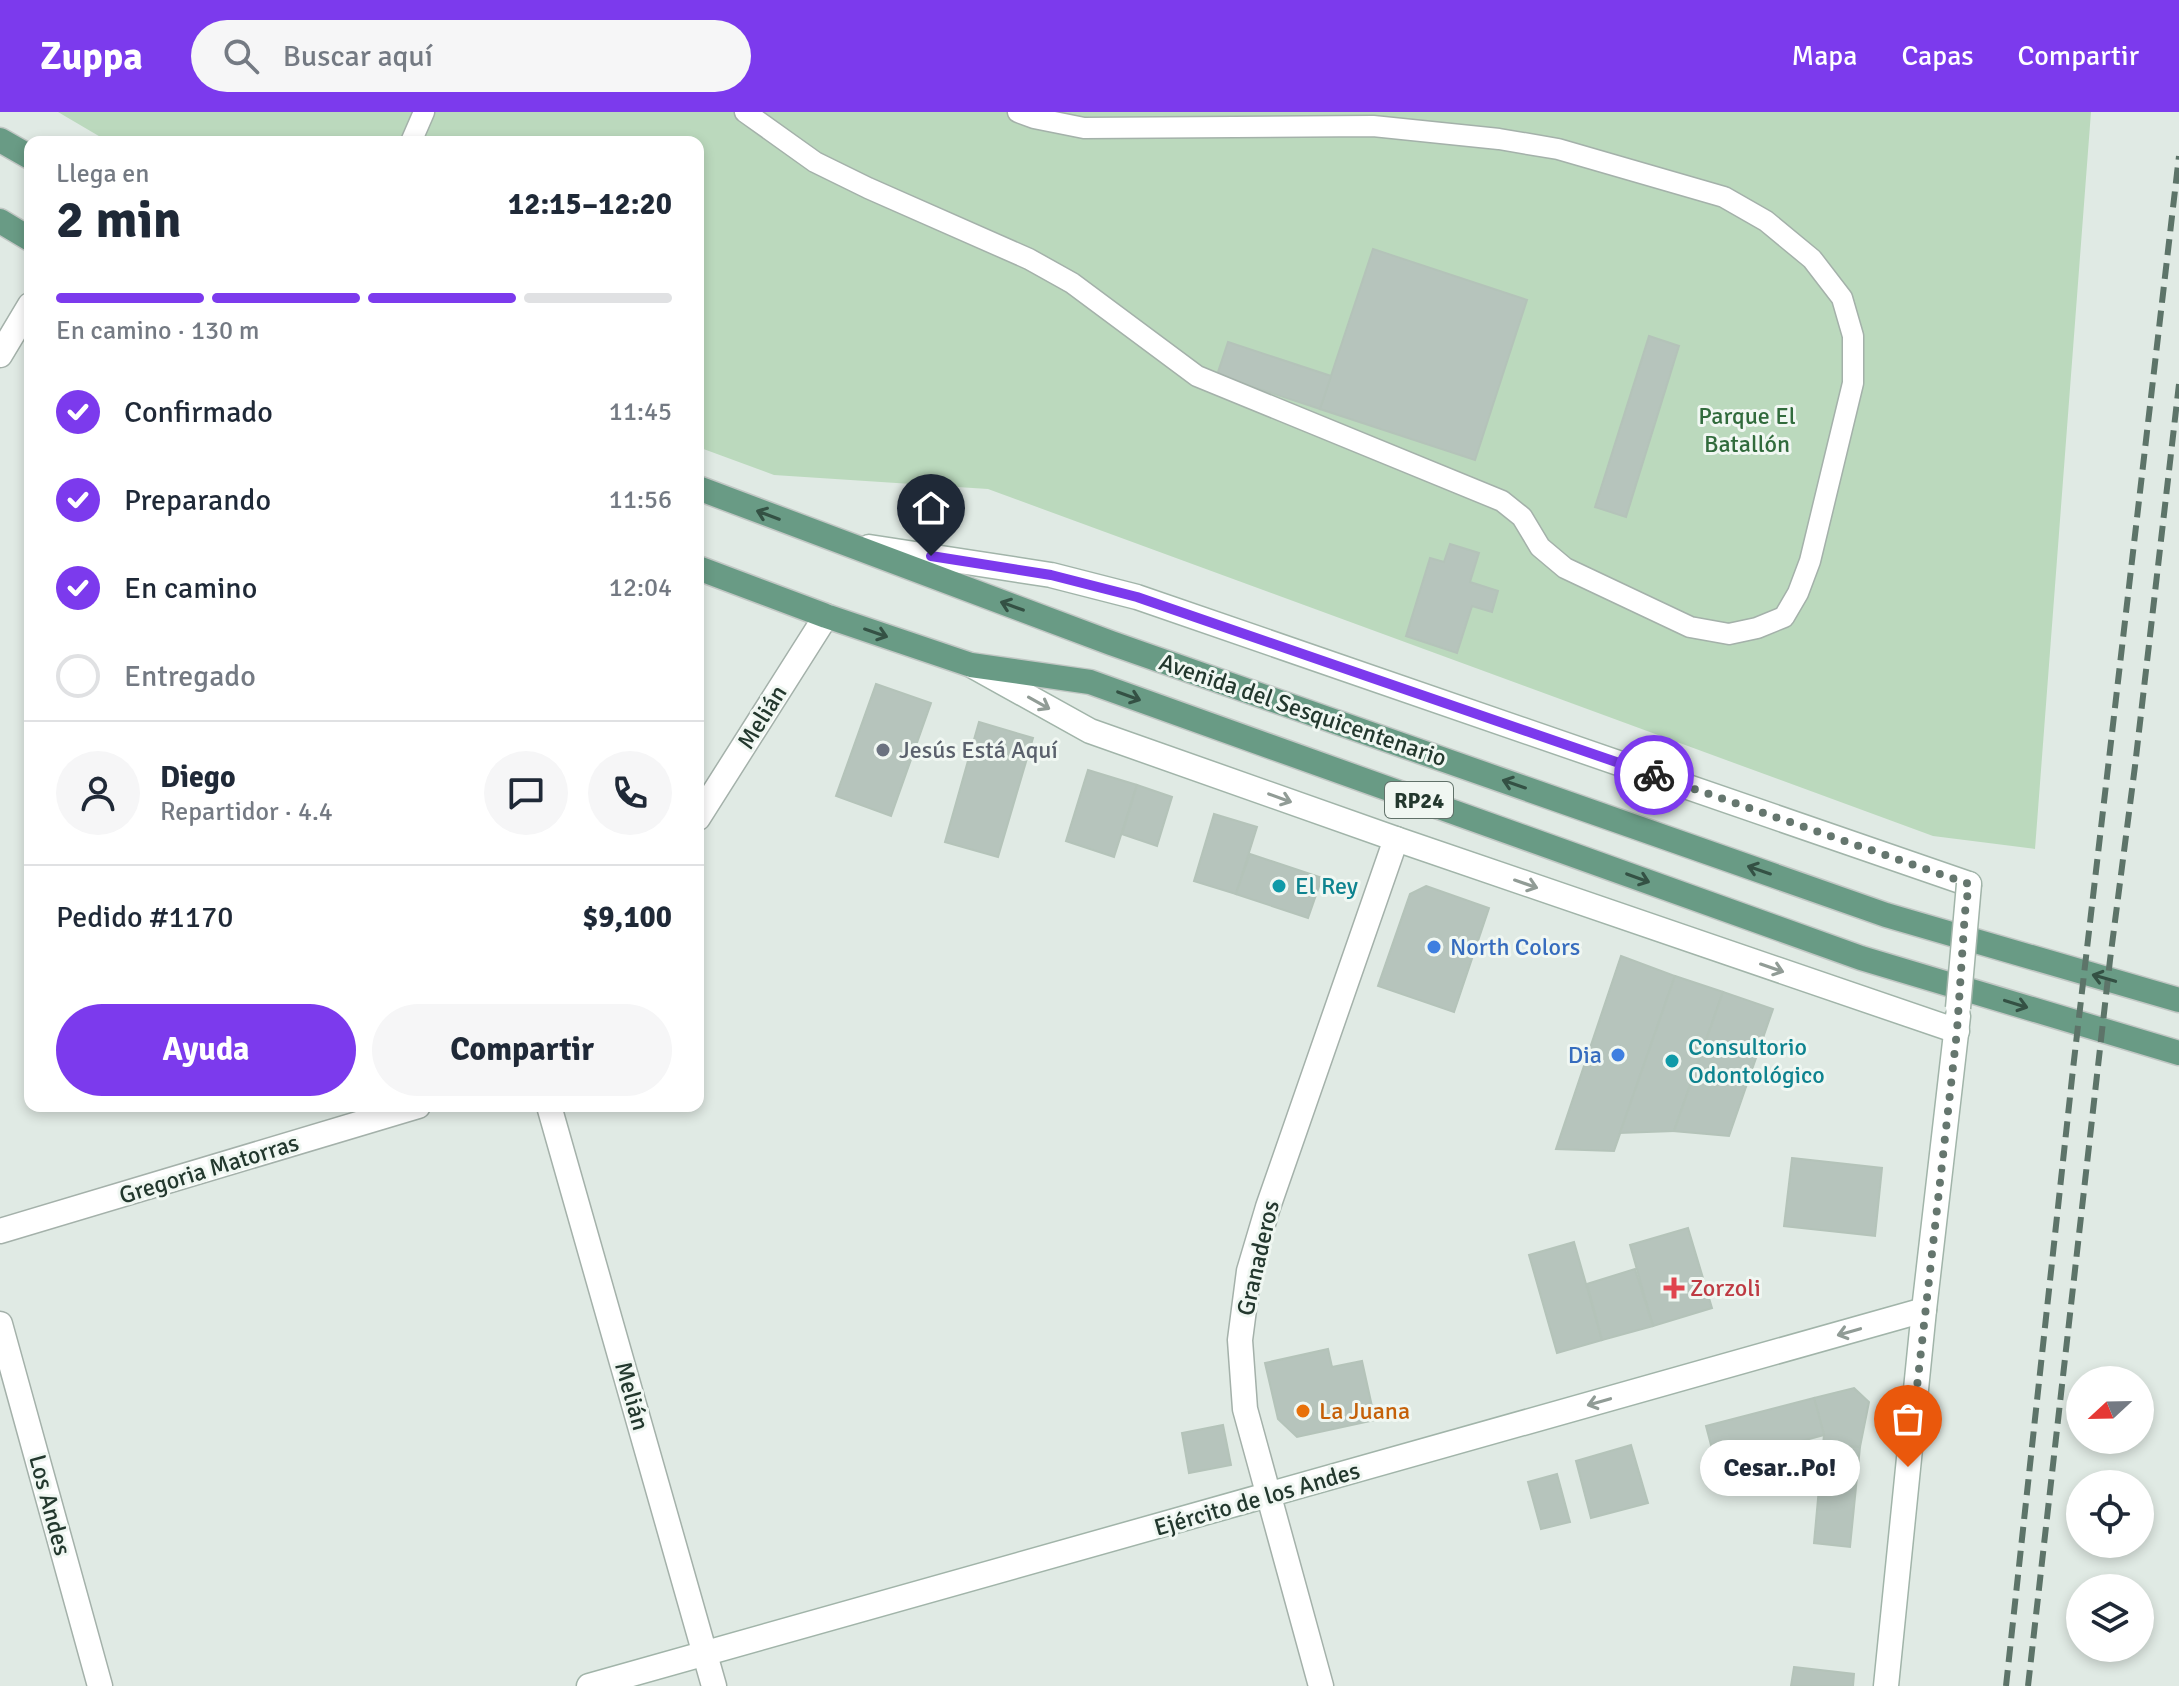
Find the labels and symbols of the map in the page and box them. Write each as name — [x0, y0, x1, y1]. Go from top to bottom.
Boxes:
park label: Parque El Batallón — [1698, 401, 1796, 459]
pin — [897, 474, 965, 556]
one-way arrow — [756, 507, 781, 521]
one-way arrow — [1000, 597, 1025, 612]
one-way arrow — [864, 626, 889, 641]
street label: Avenida del Sesquicentenario — [1155, 647, 1451, 773]
street label: Melián — [731, 679, 793, 755]
one-way arrow — [1116, 690, 1141, 704]
one-way arrow — [1027, 695, 1050, 711]
place label: Jesús Está Aquí — [899, 735, 1058, 765]
courier — [1614, 735, 1694, 815]
marker: Jesús Está Aquí — [874, 741, 892, 759]
one-way arrow — [1502, 776, 1527, 790]
road number: RP24 — [1385, 782, 1453, 818]
one-way arrow — [1267, 792, 1292, 807]
one-way arrow — [1747, 862, 1772, 877]
place label: El Rey — [1295, 871, 1358, 901]
one-way arrow — [1625, 872, 1649, 886]
marker: El Rey — [1270, 877, 1288, 895]
one-way arrow — [1513, 877, 1538, 892]
place label: North Colors — [1450, 932, 1580, 962]
marker: North Colors — [1425, 938, 1443, 956]
one-way arrow — [1759, 961, 1784, 976]
one-way arrow — [2092, 970, 2118, 985]
one-way arrow — [2003, 997, 2029, 1012]
place label: Consultorio Odontológico — [1688, 1032, 1825, 1090]
place label: Dia — [1568, 1040, 1602, 1070]
marker: Dia — [1609, 1046, 1627, 1064]
marker: Consultorio Odontológico — [1663, 1052, 1681, 1070]
street label: Gregoria Matorras — [116, 1127, 302, 1211]
street label: Granaderos — [1230, 1197, 1286, 1319]
place label: Zorzoli — [1690, 1273, 1761, 1303]
marker: Zorzoli — [1665, 1279, 1683, 1297]
one-way arrow — [1837, 1325, 1863, 1340]
street label: Melián — [608, 1358, 656, 1434]
north arrow — [2066, 1366, 2154, 1454]
pin — [1874, 1385, 1942, 1467]
one-way arrow — [1586, 1395, 1612, 1410]
place label: La Juana — [1319, 1396, 1410, 1426]
marker: La Juana — [1294, 1402, 1312, 1420]
callout: Cesar..Po! — [1700, 1439, 1860, 1495]
street label: Los Andes — [22, 1451, 78, 1559]
street label: Ejército de los Andes — [1151, 1455, 1363, 1543]

